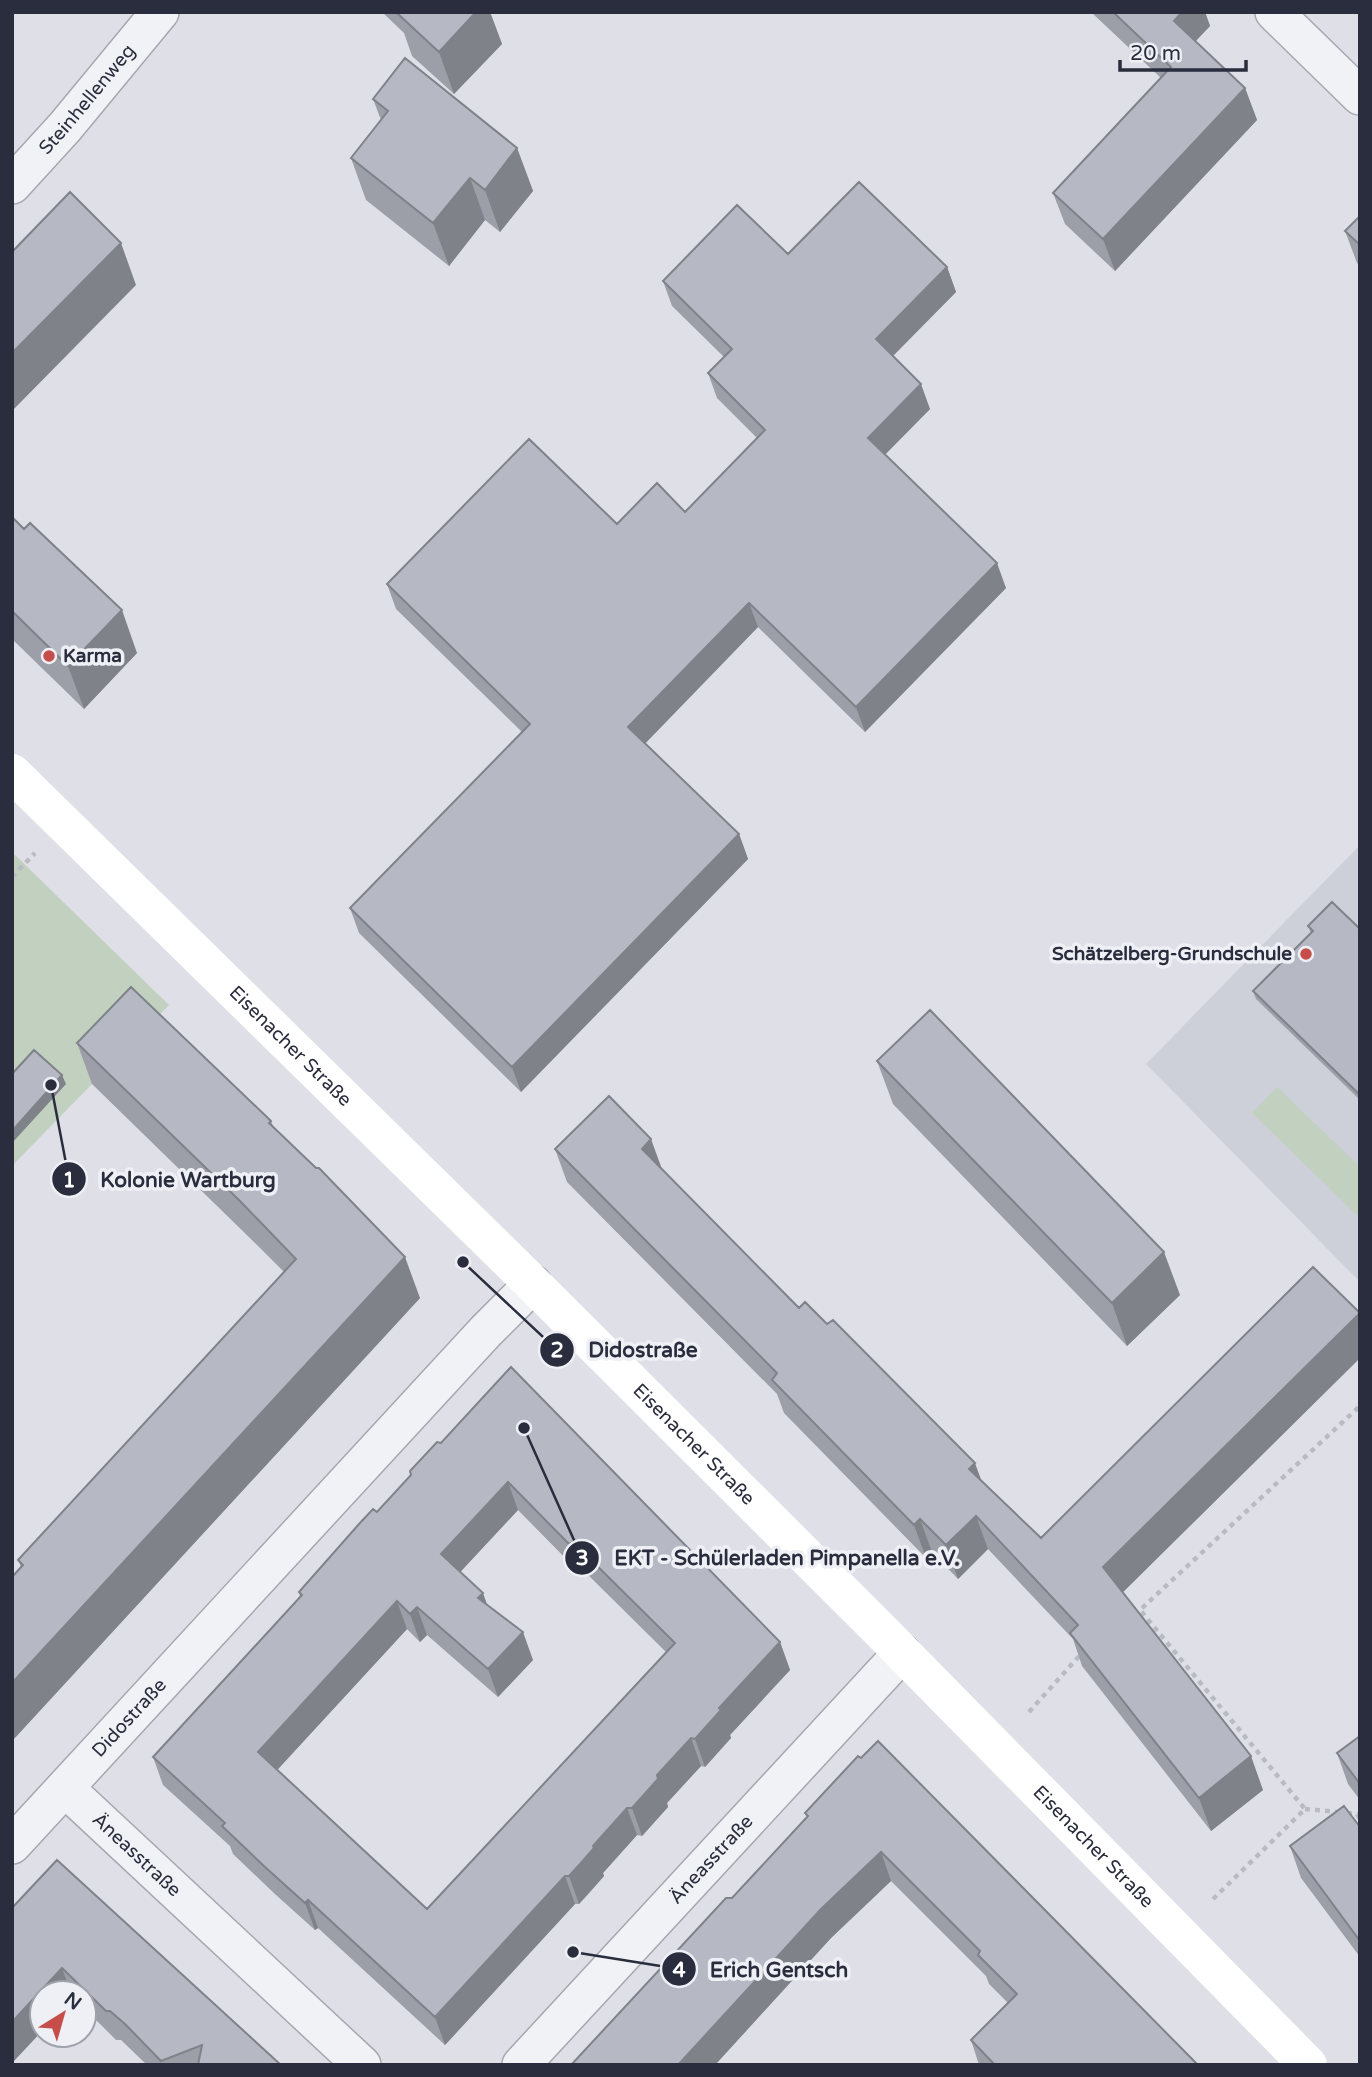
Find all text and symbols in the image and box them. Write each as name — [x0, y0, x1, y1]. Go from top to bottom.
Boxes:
scale bar — [1120, 28, 1246, 72]
street label: Steinhellenweg — [35, 40, 140, 159]
text: 20 m — [1130, 41, 1181, 66]
place label: Karma — [63, 645, 122, 667]
marker: Karma — [41, 648, 57, 664]
place label: Schätzelberg-Grundschule — [1052, 943, 1292, 966]
marker: Schätzelberg-Grundschule — [1298, 946, 1314, 962]
street label: Eisenacher Straße — [225, 981, 356, 1111]
callout: Kolonie Wartburg — [51, 1158, 290, 1200]
text: 1 — [62, 1168, 76, 1193]
text: Kolonie Wartburg — [100, 1168, 276, 1193]
callout: Didostraße — [539, 1329, 712, 1371]
text: 2 — [550, 1338, 564, 1363]
text: Didostraße — [588, 1338, 698, 1363]
street label: Eisenacher Straße — [629, 1379, 759, 1510]
callout: EKT - Schülerladen Pimpanella e.V. — [565, 1537, 973, 1579]
text: 3 — [575, 1546, 589, 1571]
text: EKT - Schülerladen Pimpanella e.V. — [614, 1546, 960, 1571]
street label: Didostraße — [88, 1674, 171, 1762]
street label: Eisenacher Straße — [1028, 1781, 1158, 1913]
street label: Äneasstraße — [88, 1808, 185, 1901]
street label: Äneasstraße — [665, 1811, 757, 1908]
callout: Erich Gentsch — [661, 1948, 862, 1990]
text: 4 — [672, 1958, 686, 1983]
text: Erich Gentsch — [710, 1958, 848, 1983]
north arrow — [28, 1979, 98, 2049]
text: N — [60, 1988, 85, 2015]

